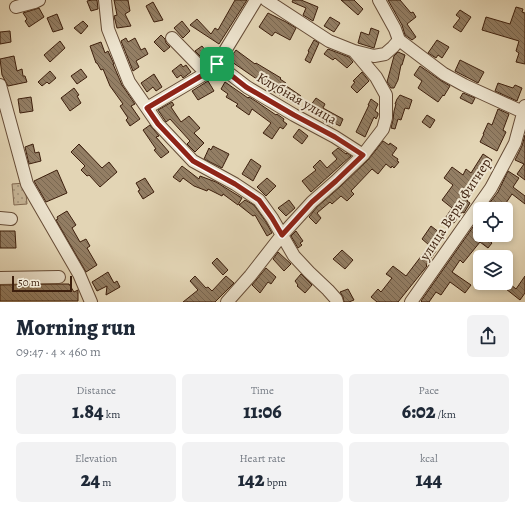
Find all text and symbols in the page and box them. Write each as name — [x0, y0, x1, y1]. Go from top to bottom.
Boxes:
pin — [200, 47, 234, 81]
icon: arrive — [206, 53, 228, 75]
street label: Клубная улица — [253, 68, 341, 129]
street label: улица Веры Фигнер — [415, 154, 496, 265]
map controls — [473, 202, 513, 290]
button: locate — [473, 202, 513, 242]
button: layers — [473, 250, 513, 290]
scale bar — [12, 274, 72, 293]
text: 50 m — [18, 275, 40, 290]
text: Morning run — [16, 313, 136, 343]
button: share — [467, 315, 509, 357]
text: 09:47 · 4 × 460 m — [16, 343, 101, 360]
text: Distance — [76, 383, 116, 398]
text: Time — [251, 383, 274, 398]
text: Pace — [419, 383, 439, 398]
text: 1.84 — [72, 398, 104, 425]
text: 11:06 — [243, 398, 282, 425]
text: 6:02 — [402, 398, 435, 425]
text: km — [104, 407, 120, 422]
text: /km — [435, 407, 456, 422]
text: Elevation — [75, 451, 117, 466]
text: Heart rate — [240, 451, 285, 466]
text: kcal — [420, 451, 438, 466]
text: 24 — [81, 466, 100, 493]
text: 142 — [238, 466, 264, 493]
text: 144 — [416, 466, 442, 493]
text: m — [100, 475, 112, 490]
text: bpm — [264, 475, 287, 490]

